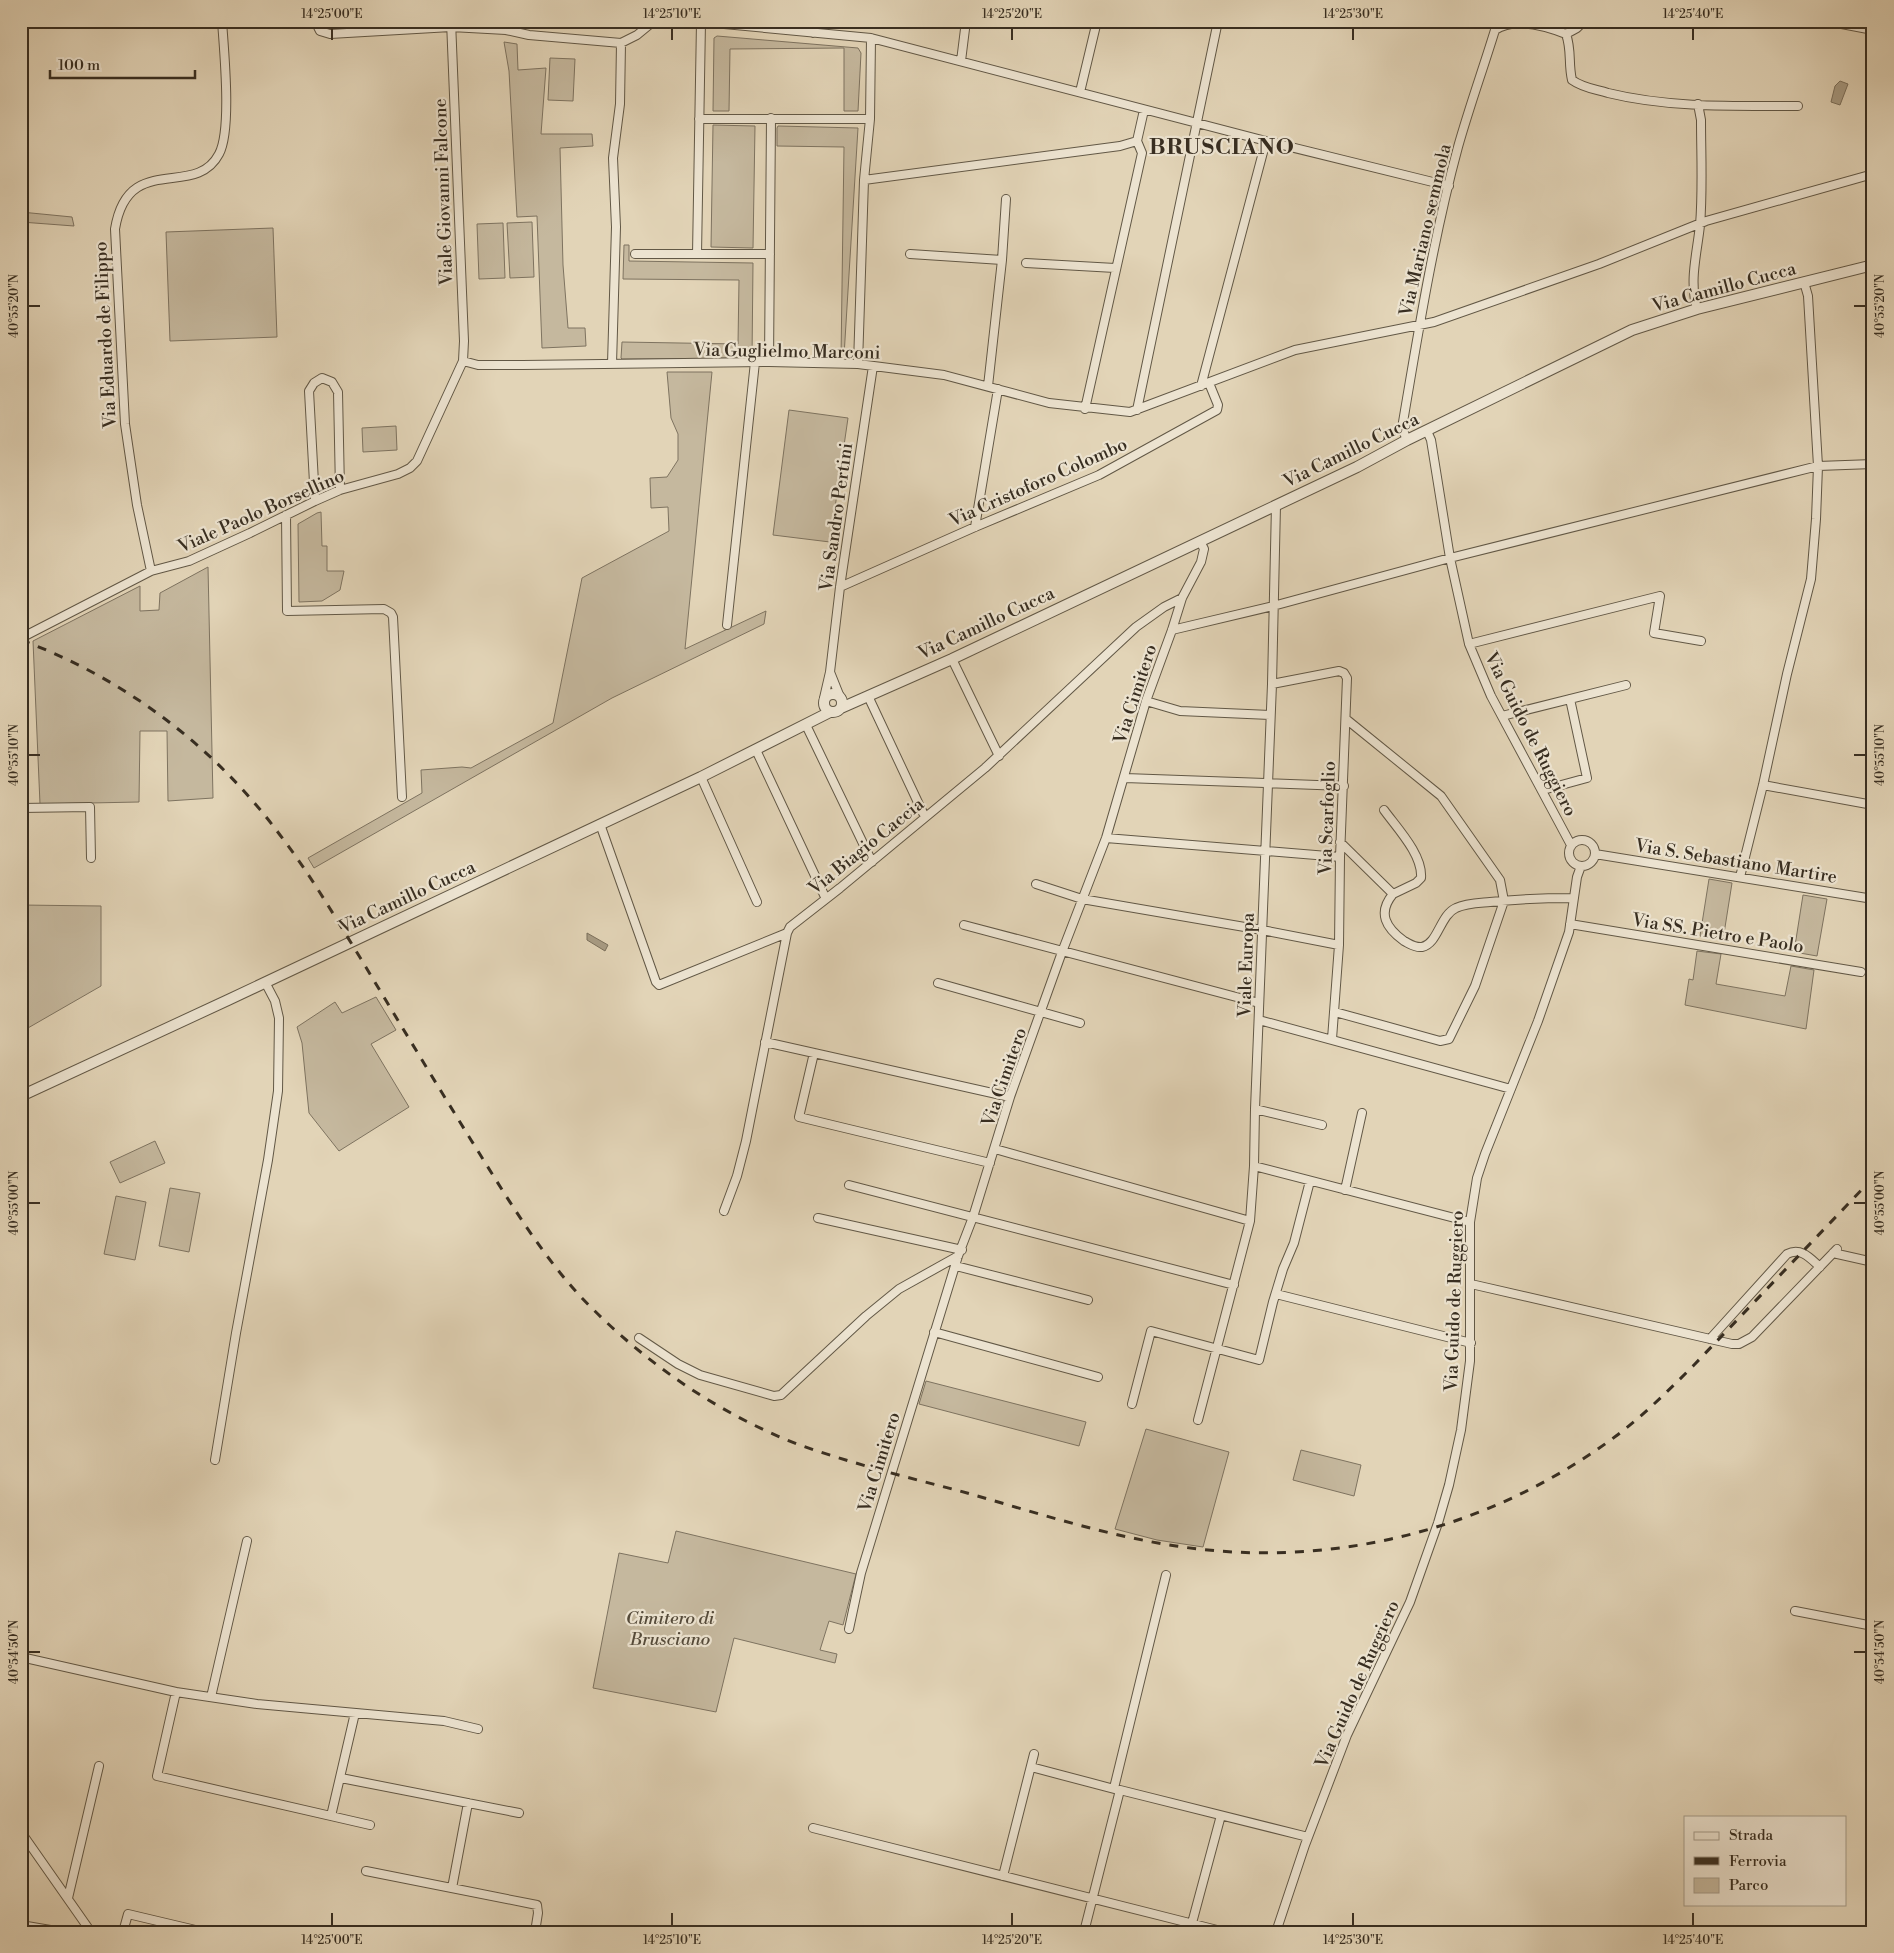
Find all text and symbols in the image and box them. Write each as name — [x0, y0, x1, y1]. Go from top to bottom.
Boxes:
text: 14°25'00"E — [301, 7, 363, 22]
text: 14°25'10"E — [643, 7, 701, 22]
text: 14°25'20"E — [982, 7, 1042, 22]
text: 14°25'30"E — [1323, 7, 1383, 22]
text: 14°25'40"E — [1663, 7, 1723, 22]
scale bar — [50, 48, 195, 80]
text: 100 m — [58, 56, 100, 75]
street label: Viale Giovanni Falcone — [429, 98, 458, 287]
district label: BRUSCIANO — [1149, 134, 1295, 161]
street label: Via Mariano semmola — [1394, 141, 1457, 320]
street label: Via Eduardo de Filippo — [89, 241, 122, 430]
street label: Via Camillo Cucca — [1649, 257, 1800, 318]
text: 40°55'20"N — [7, 274, 22, 338]
text: 40°55'20"N — [1873, 274, 1888, 338]
street label: Via Guglielmo Marconi — [692, 338, 881, 365]
street label: Via Camillo Cucca — [1279, 407, 1424, 494]
street label: Via Cristoforo Colombo — [945, 433, 1131, 533]
street label: Via Sandro Pertini — [815, 441, 858, 594]
street label: Viale Paolo Borsellino — [174, 464, 348, 559]
street label: Via Camillo Cucca — [913, 581, 1059, 666]
street label: Via Cimitero — [1108, 641, 1162, 748]
street label: Via Guido de Ruggiero — [1479, 647, 1582, 820]
text: 40°55'10"N — [7, 724, 22, 786]
text: 40°55'10"N — [1873, 724, 1888, 786]
street label: Via Scarfoglio — [1314, 760, 1341, 877]
street label: Via Biagio Caccia — [803, 792, 929, 901]
street label: Via S. Sebastiano Martire — [1632, 834, 1839, 889]
street label: Via Camillo Cucca — [334, 855, 480, 940]
street label: Via SS. Pietro e Paolo — [1629, 908, 1805, 958]
street label: Viale Europa — [1233, 911, 1260, 1019]
street label: Via Cimitero — [976, 1025, 1032, 1131]
text: 40°55'00"N — [7, 1170, 22, 1235]
text: 40°55'00"N — [1873, 1170, 1888, 1235]
street label: Via Guido de Ruggiero — [1440, 1210, 1469, 1393]
street label: Via Cimitero — [853, 1409, 906, 1516]
street label: Via Guido de Ruggiero — [1310, 1597, 1405, 1773]
park label: Cimitero di Brusciano — [626, 1607, 715, 1651]
text: 40°54'50"N — [7, 1620, 22, 1684]
text: 40°54'50"N — [1873, 1620, 1888, 1684]
legend — [1684, 1816, 1846, 1906]
text: Strada — [1729, 1826, 1773, 1845]
text: Ferrovia — [1729, 1852, 1787, 1871]
text: Parco — [1729, 1876, 1768, 1895]
text: 14°25'00"E — [301, 1933, 363, 1948]
text: 14°25'10"E — [643, 1933, 701, 1948]
text: 14°25'20"E — [982, 1933, 1042, 1948]
text: 14°25'30"E — [1323, 1933, 1383, 1948]
text: 14°25'40"E — [1663, 1933, 1723, 1948]

